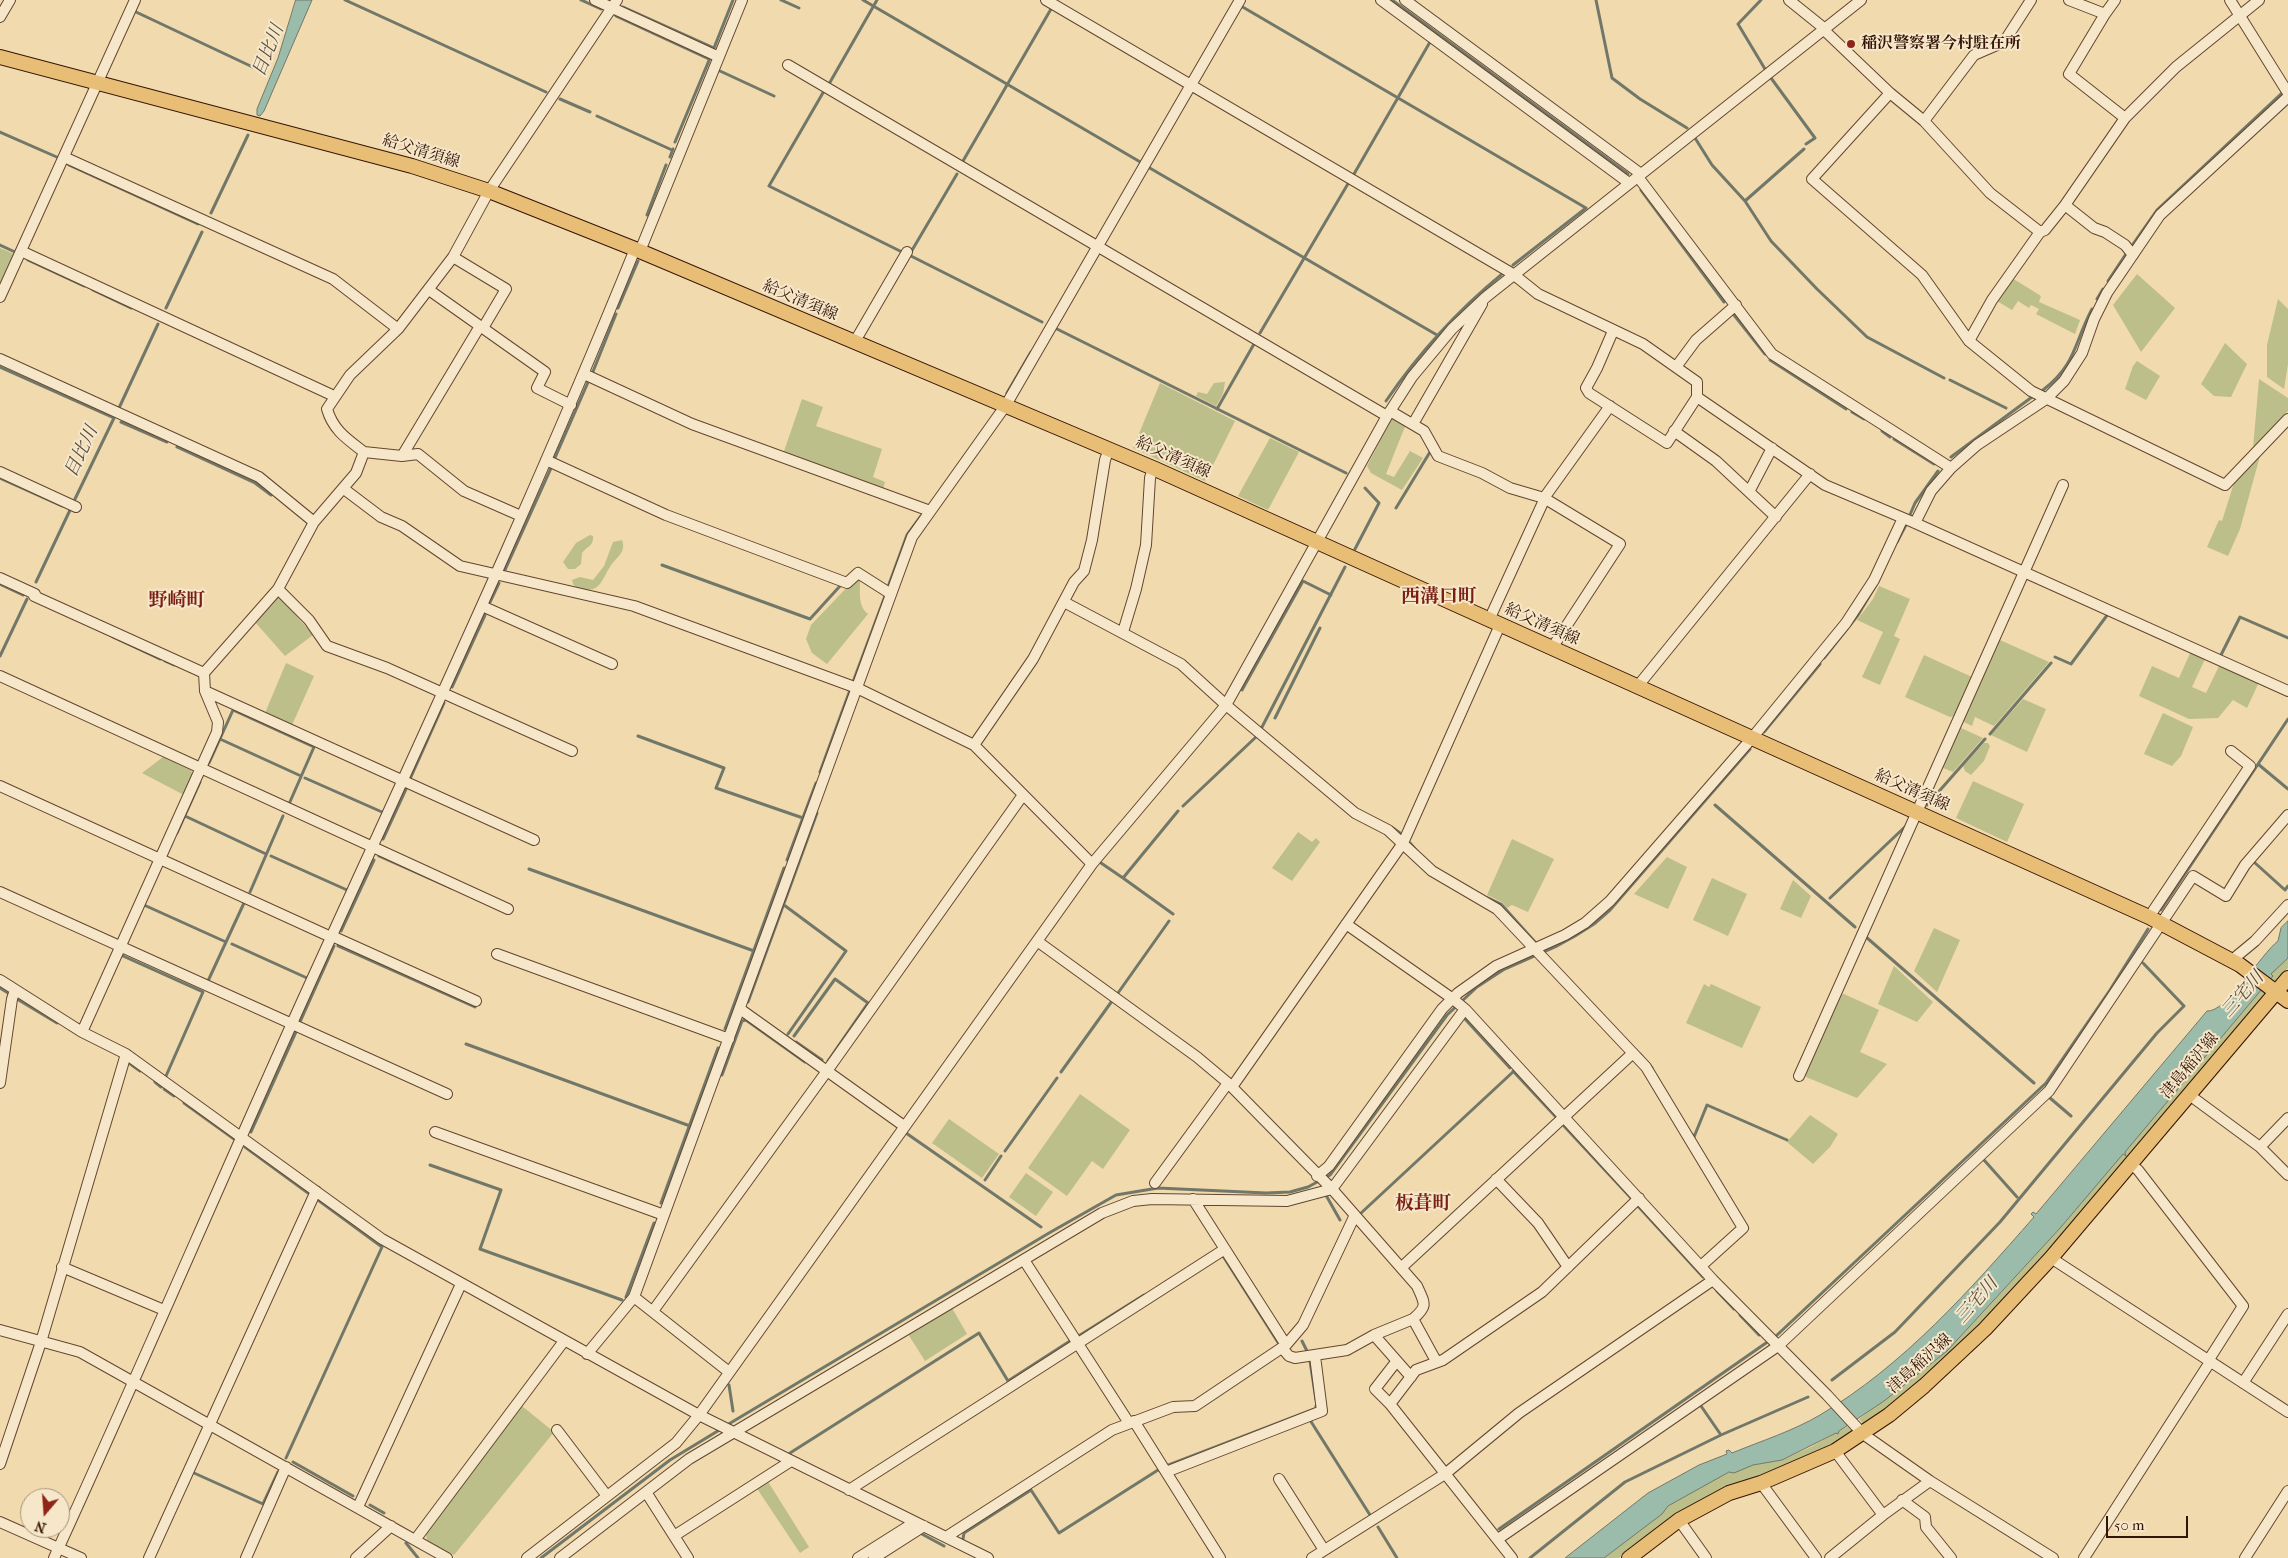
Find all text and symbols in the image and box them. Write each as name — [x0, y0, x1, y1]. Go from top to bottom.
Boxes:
water label: 目比川 — [249, 22, 289, 80]
place label: 稲沢警察署今村駐在所 — [1861, 34, 2021, 54]
marker: 稲沢警察署今村駐在所 — [1845, 38, 1857, 50]
street label: 給父清須線 — [380, 131, 462, 173]
street label: 給父清須線 — [759, 277, 841, 325]
water label: 目比川 — [61, 423, 103, 481]
street label: 給父清須線 — [1133, 433, 1213, 483]
district label: 西溝口町 — [1401, 586, 1477, 608]
district label: 野崎町 — [149, 590, 205, 612]
street label: 給父清須線 — [1502, 600, 1582, 650]
street label: 給父清須線 — [1872, 766, 1952, 816]
water label: 三宅川 — [2217, 968, 2269, 1022]
street label: 津島稲沢線 — [2157, 1029, 2223, 1103]
district label: 板葺町 — [1395, 1193, 1451, 1215]
water label: 三宅川 — [1951, 1274, 2003, 1328]
street label: 津島稲沢線 — [1884, 1330, 1956, 1398]
north arrow — [20, 1488, 70, 1538]
scale bar — [2108, 1506, 2190, 1538]
text: 50 m — [2114, 1516, 2144, 1534]
text: N — [33, 1517, 48, 1537]

